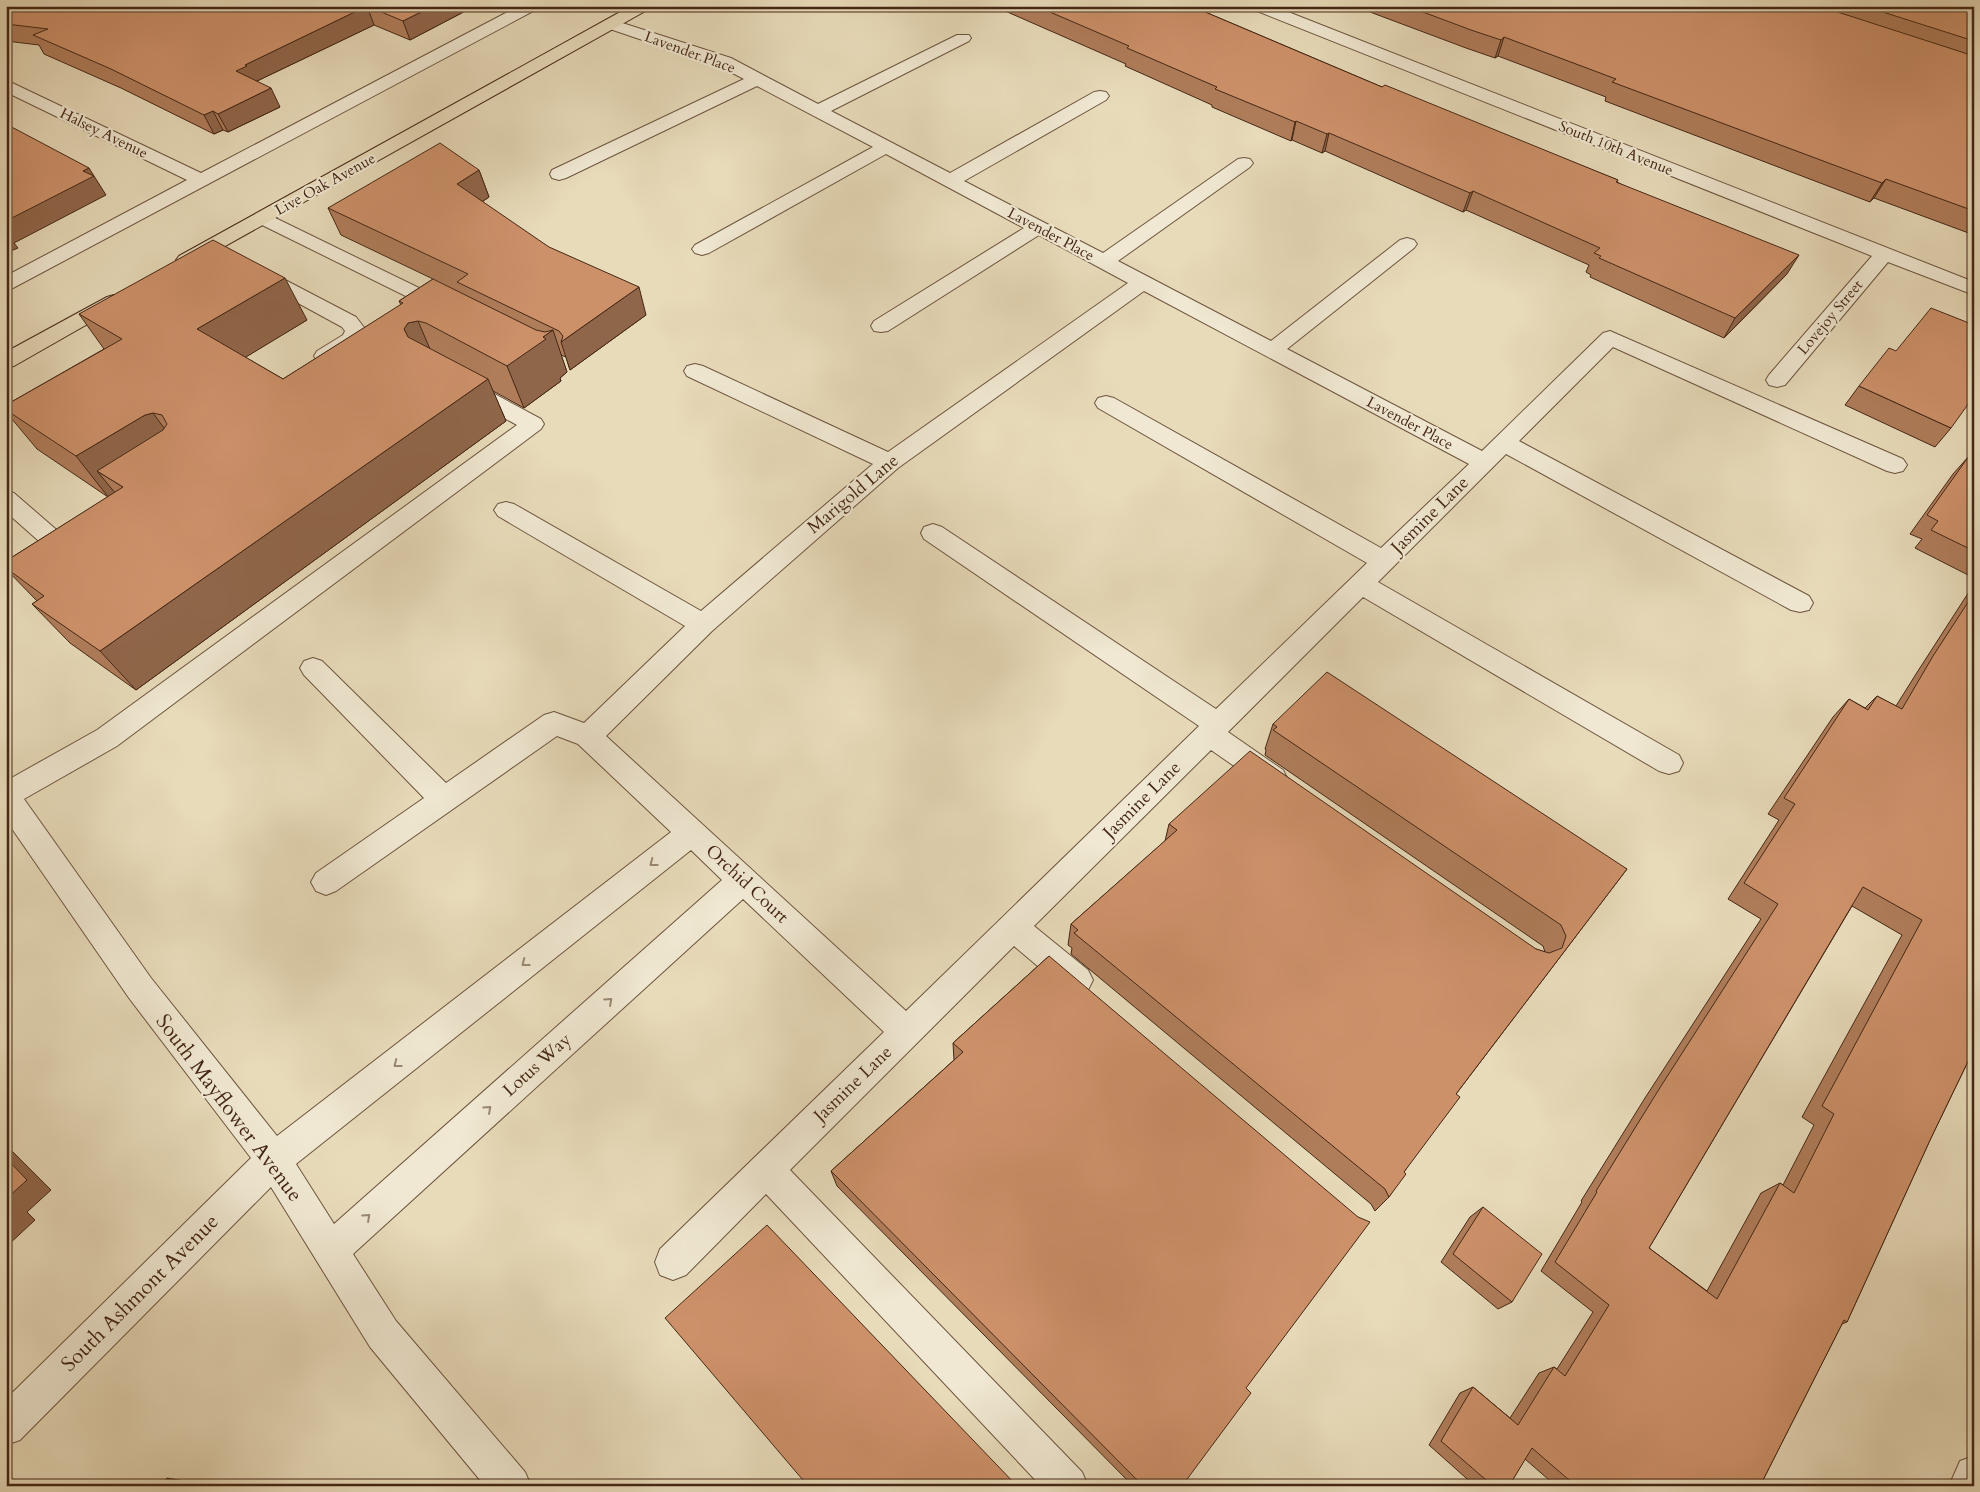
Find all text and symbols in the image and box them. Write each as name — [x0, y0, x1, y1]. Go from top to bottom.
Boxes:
street label: Lavender Place — [642, 26, 739, 78]
street label: Halsey Avenue — [57, 103, 151, 163]
street label: South 10th Avenue — [1556, 116, 1676, 180]
street label: Live Oak Avenue — [271, 148, 379, 220]
street label: Lavender Place — [1004, 203, 1098, 265]
street label: Lovejoy Street — [1793, 275, 1867, 359]
street label: Lavender Place — [1363, 392, 1457, 454]
street label: Marigold Lane — [802, 448, 904, 540]
street label: Jasmine Lane — [1384, 471, 1474, 561]
street label: Jasmine Lane — [1096, 756, 1186, 846]
street label: Orchid Court — [700, 839, 794, 929]
one-way arrow — [650, 857, 659, 865]
one-way arrow — [522, 958, 531, 966]
one-way arrow — [604, 997, 613, 1006]
street label: South Mayflower Avenue — [149, 1008, 309, 1208]
street label: Lotus Way — [497, 1027, 577, 1102]
street label: Jasmine Lane — [806, 1040, 898, 1130]
one-way arrow — [394, 1058, 403, 1067]
one-way arrow — [482, 1106, 491, 1115]
street label: South Ashmont Avenue — [55, 1208, 225, 1378]
one-way arrow — [361, 1214, 370, 1223]

